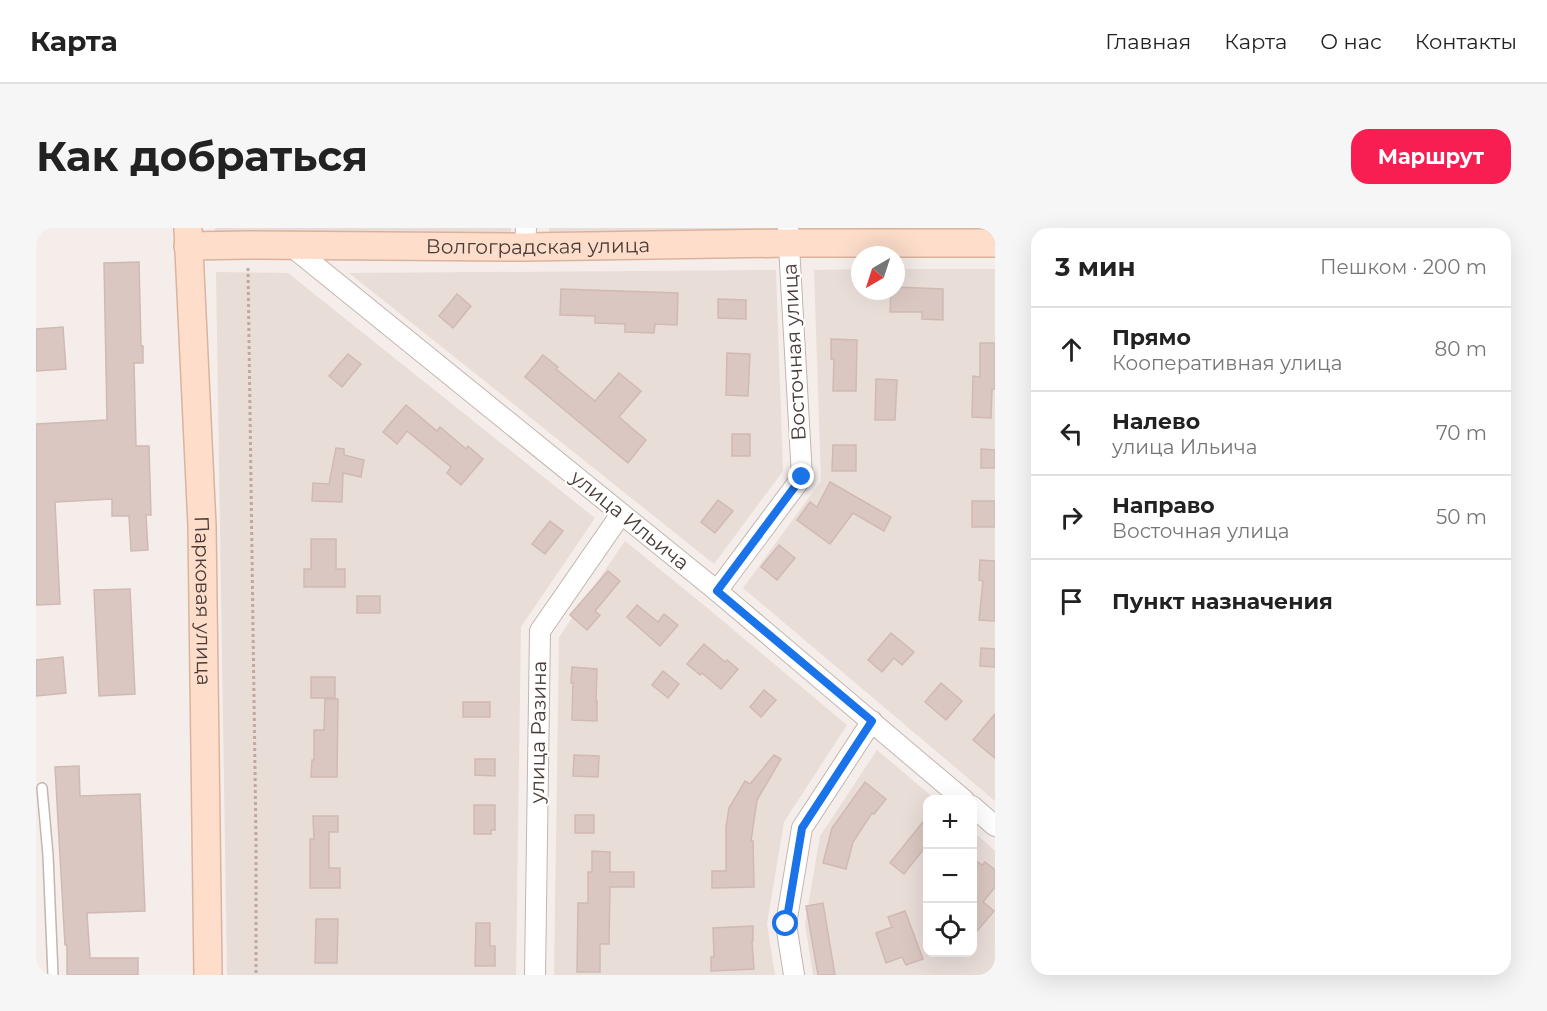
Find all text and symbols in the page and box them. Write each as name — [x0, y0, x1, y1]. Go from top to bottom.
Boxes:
text: Карта — [30, 24, 118, 58]
text: Главная — [1105, 29, 1191, 54]
text: Карта — [1224, 29, 1287, 54]
text: О нас — [1320, 29, 1382, 54]
text: Контакты — [1415, 29, 1517, 54]
button: Маршрут — [1351, 129, 1511, 184]
text: Как добраться — [36, 130, 368, 182]
street label: Волгоградская улица — [426, 233, 650, 259]
north arrow — [851, 246, 905, 300]
text: 3 мин — [1055, 251, 1135, 283]
text: Пешком · 200 m — [1320, 255, 1487, 279]
street label: Восточная улица — [777, 263, 811, 441]
text: Прямо — [1112, 324, 1191, 351]
icon: ahead — [1055, 333, 1088, 366]
text: 80 m — [1435, 337, 1487, 361]
text: Кооперативная улица — [1112, 351, 1342, 375]
text: Налево — [1112, 408, 1200, 435]
icon: left — [1055, 417, 1088, 450]
text: 70 m — [1436, 421, 1487, 445]
text: улица Ильича — [1112, 435, 1257, 459]
route end — [788, 463, 814, 489]
street label: улица Ильича — [565, 464, 694, 575]
text: Направо — [1112, 492, 1215, 519]
icon: right — [1055, 501, 1088, 534]
text: 50 m — [1436, 505, 1487, 529]
street label: Парковая улица — [190, 515, 216, 686]
text: Восточная улица — [1112, 519, 1289, 543]
icon: arrive — [1055, 585, 1088, 618]
text: Пункт назначения — [1112, 588, 1333, 615]
street label: улица Разина — [525, 660, 551, 805]
map controls — [923, 795, 977, 957]
button: + — [923, 795, 977, 849]
button: − — [923, 849, 977, 903]
button: locate — [923, 903, 977, 957]
route start — [772, 910, 798, 936]

